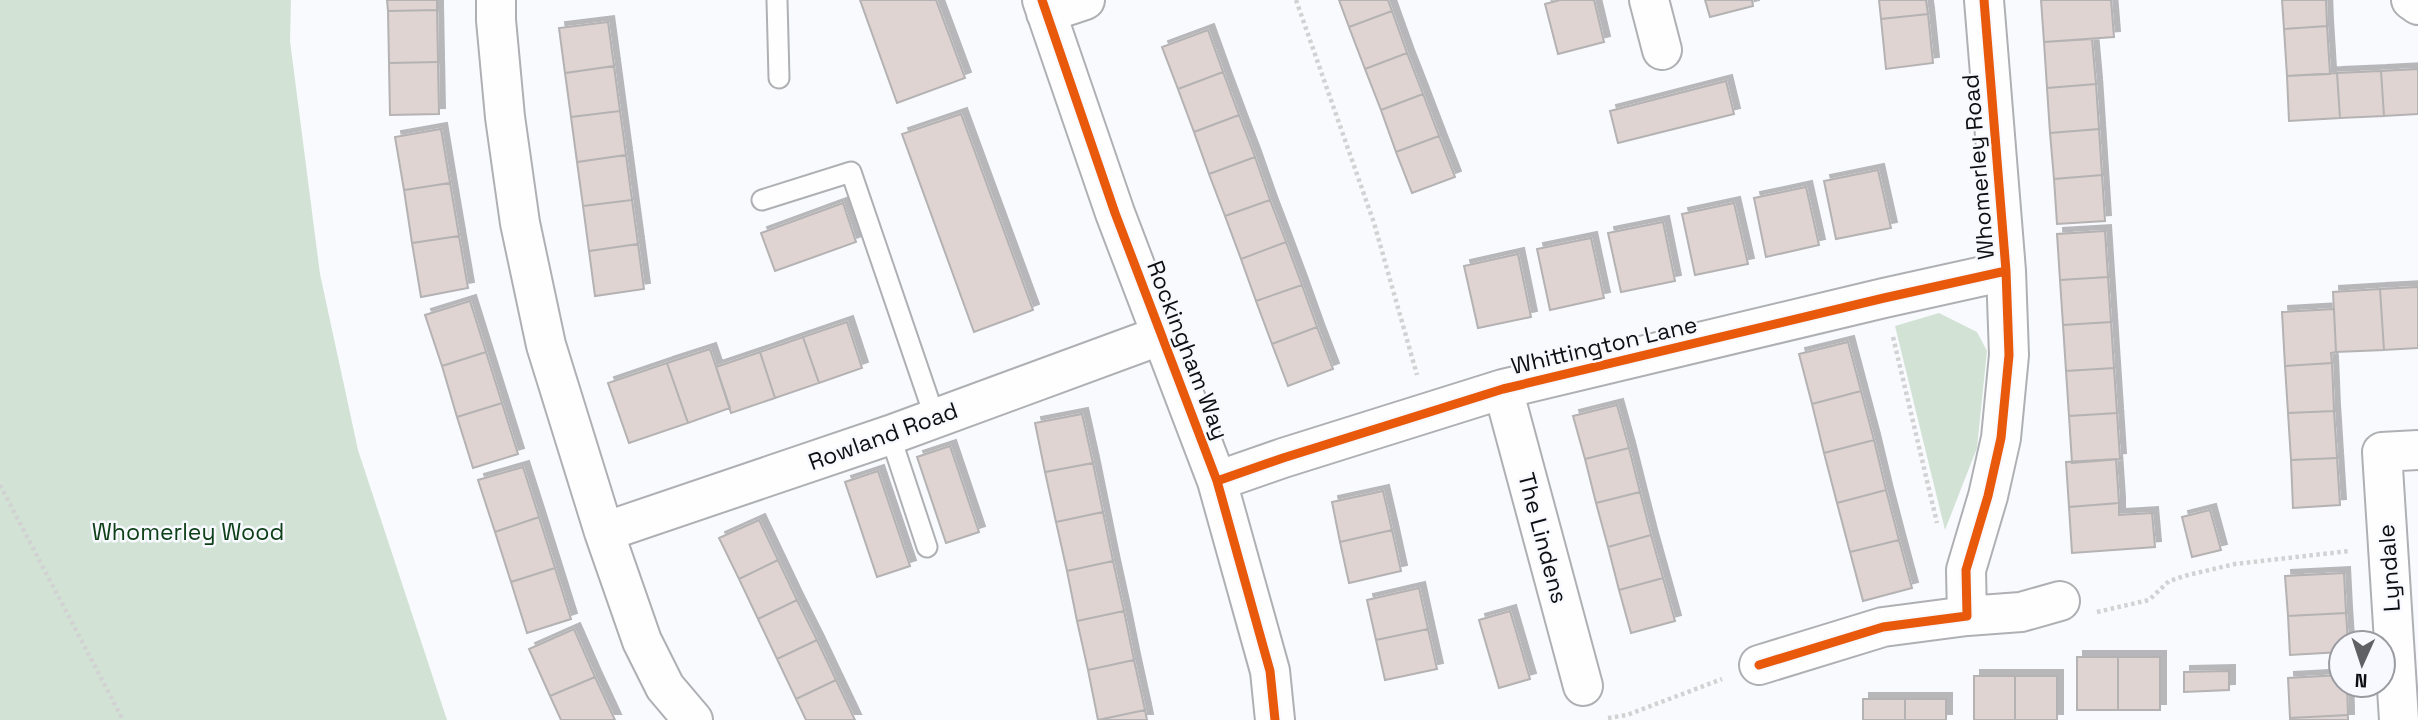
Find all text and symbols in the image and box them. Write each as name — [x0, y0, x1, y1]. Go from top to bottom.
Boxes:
street label: Whomerley Road — [1955, 73, 2001, 261]
street label: Rockingham Way — [1140, 256, 1236, 444]
street label: Whittington Lane — [1508, 309, 1700, 381]
street label: Rowland Road — [804, 395, 962, 477]
street label: The Lindens — [1511, 469, 1575, 607]
park label: Whomerley Wood — [92, 517, 284, 547]
street label: Lyndale — [2371, 523, 2407, 613]
north arrow — [2327, 629, 2397, 699]
text: N — [2354, 668, 2368, 693]

